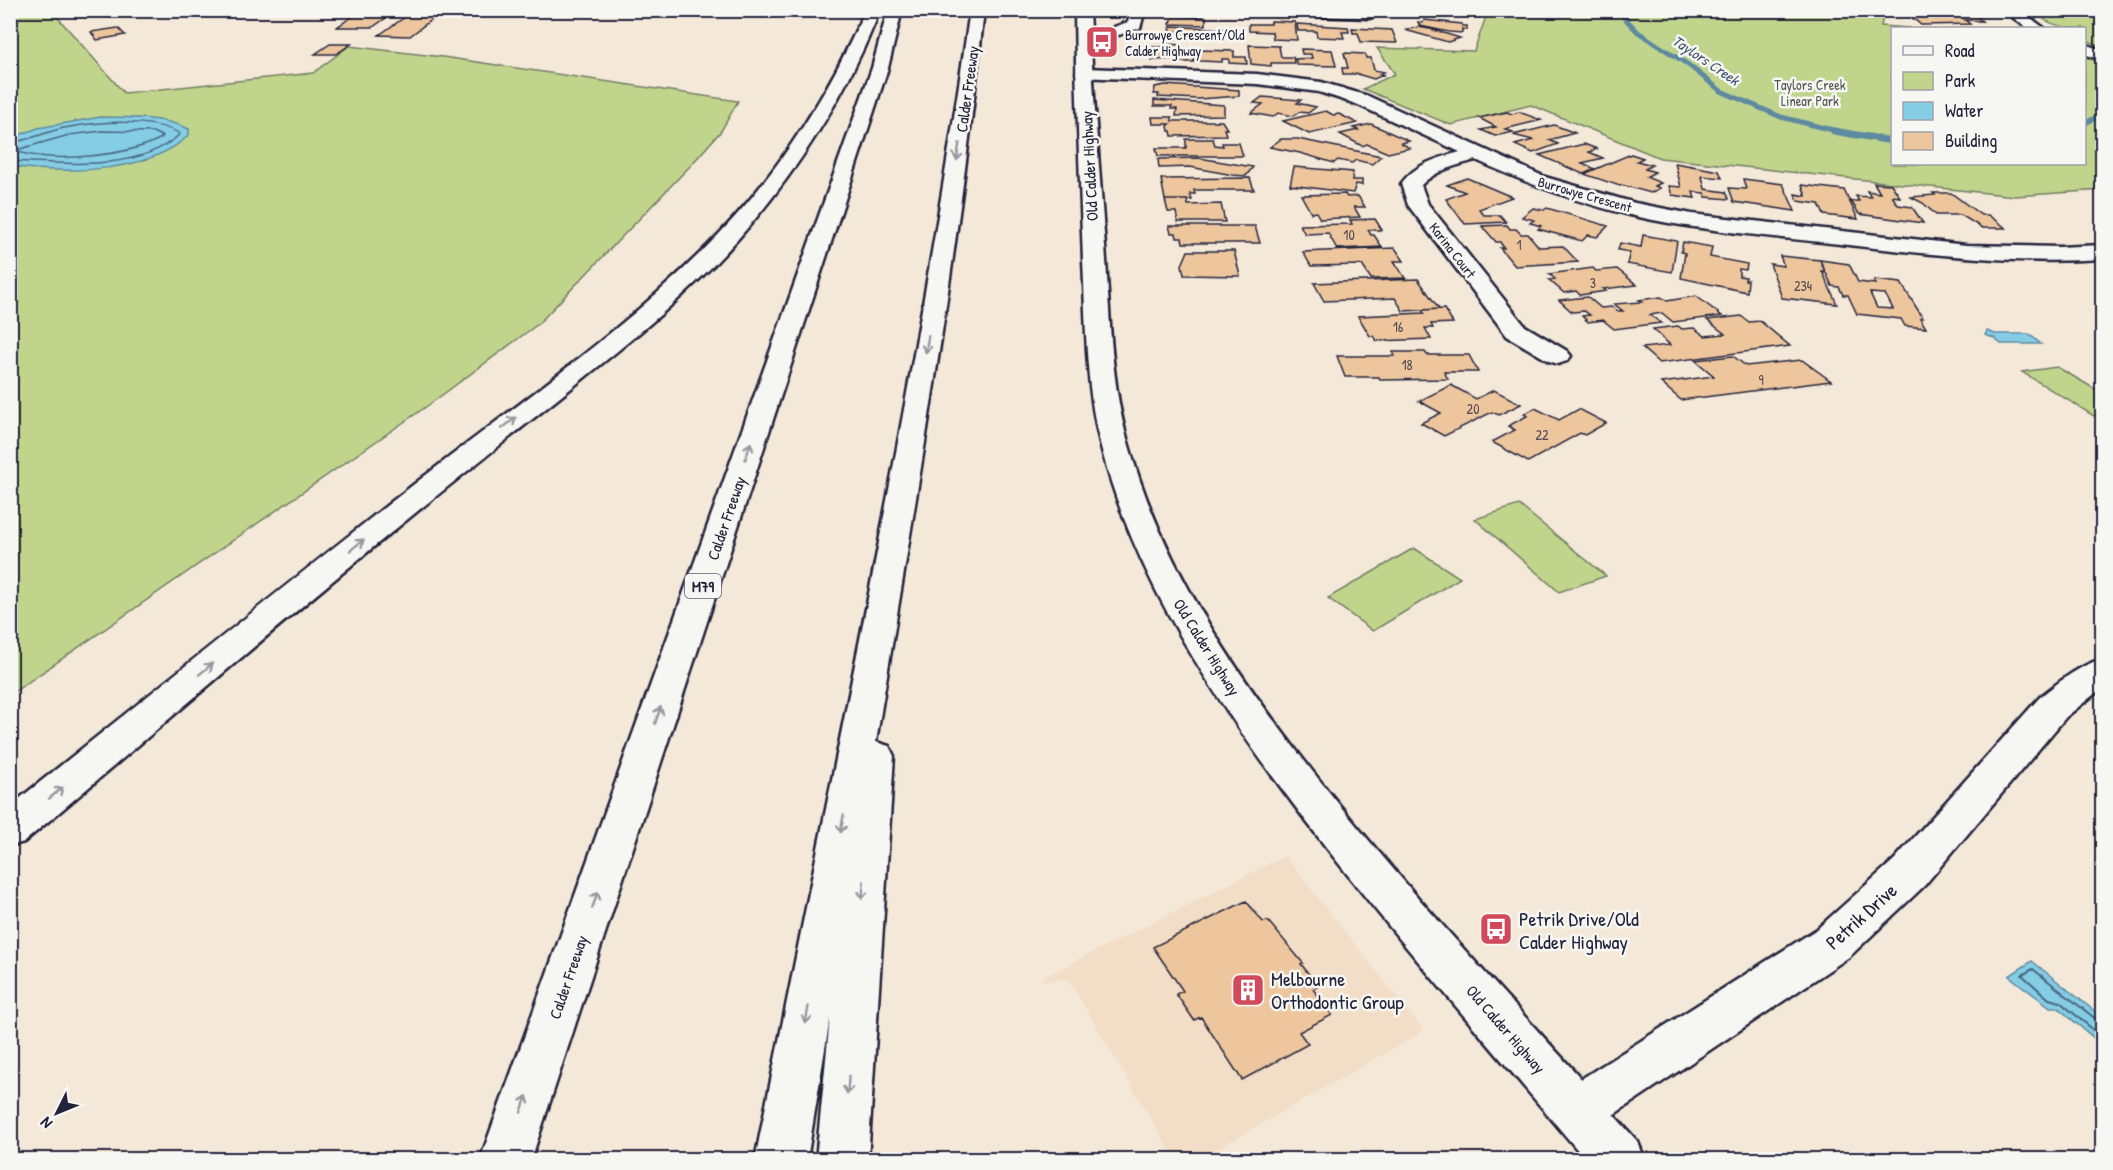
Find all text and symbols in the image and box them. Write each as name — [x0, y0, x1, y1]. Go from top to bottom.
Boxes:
bus stop icon: Burrowye Crescent/Old Calder Highway — [1084, 24, 1120, 60]
place label: Burrowye Crescent/Old Calder Highway — [1125, 25, 1245, 61]
legend — [1891, 27, 2086, 165]
water label: Taylors Creek — [1668, 30, 1745, 91]
text: Road — [1945, 38, 1975, 63]
street label: Calder Freeway — [950, 44, 984, 134]
text: Park — [1945, 68, 1976, 93]
park label: Taylors Creek Linear Park — [1774, 75, 1846, 110]
text: Water — [1945, 98, 1983, 123]
street label: Old Calder Highway — [1075, 110, 1103, 222]
text: Building — [1945, 128, 1997, 153]
one-way arrow — [952, 141, 963, 161]
street label: Burrowye Crescent — [1536, 172, 1634, 217]
street label: Karina Court — [1425, 218, 1481, 282]
house number: 10 — [1343, 225, 1355, 244]
house number: 1 — [1516, 235, 1522, 254]
house number: 3 — [1590, 273, 1596, 292]
house number: 234 — [1794, 276, 1812, 295]
house number: 16 — [1393, 317, 1404, 336]
one-way arrow — [922, 334, 933, 354]
house number: 18 — [1401, 355, 1413, 374]
house number: 9 — [1758, 370, 1764, 389]
house number: 20 — [1467, 399, 1479, 418]
one-way arrow — [501, 417, 517, 430]
house number: 22 — [1535, 425, 1549, 444]
one-way arrow — [744, 443, 755, 461]
street label: Calder Freeway — [701, 473, 751, 563]
one-way arrow — [349, 539, 365, 552]
road number: M79 — [685, 574, 721, 598]
street label: Old Calder Highway — [1168, 594, 1246, 700]
one-way arrow — [198, 663, 214, 676]
one-way arrow — [653, 706, 664, 725]
one-way arrow — [48, 786, 63, 800]
one-way arrow — [836, 813, 847, 833]
street label: Petrik Drive — [1820, 877, 1902, 955]
one-way arrow — [857, 880, 868, 900]
one-way arrow — [590, 891, 601, 910]
place label: Petrik Drive/Old Calder Highway — [1519, 905, 1639, 955]
bus stop icon: Petrik Drive/Old Calder Highway — [1478, 911, 1514, 947]
street label: Calder Freeway — [543, 932, 593, 1022]
place label: Melbourne Orthodontic Group — [1271, 965, 1404, 1015]
building icon: Melbourne Orthodontic Group — [1230, 972, 1266, 1008]
street label: Old Calder Highway — [1462, 980, 1551, 1078]
one-way arrow — [801, 1005, 812, 1025]
one-way arrow — [842, 1074, 853, 1094]
north arrow — [27, 1083, 87, 1143]
one-way arrow — [520, 1095, 531, 1114]
text: N — [35, 1112, 57, 1134]

